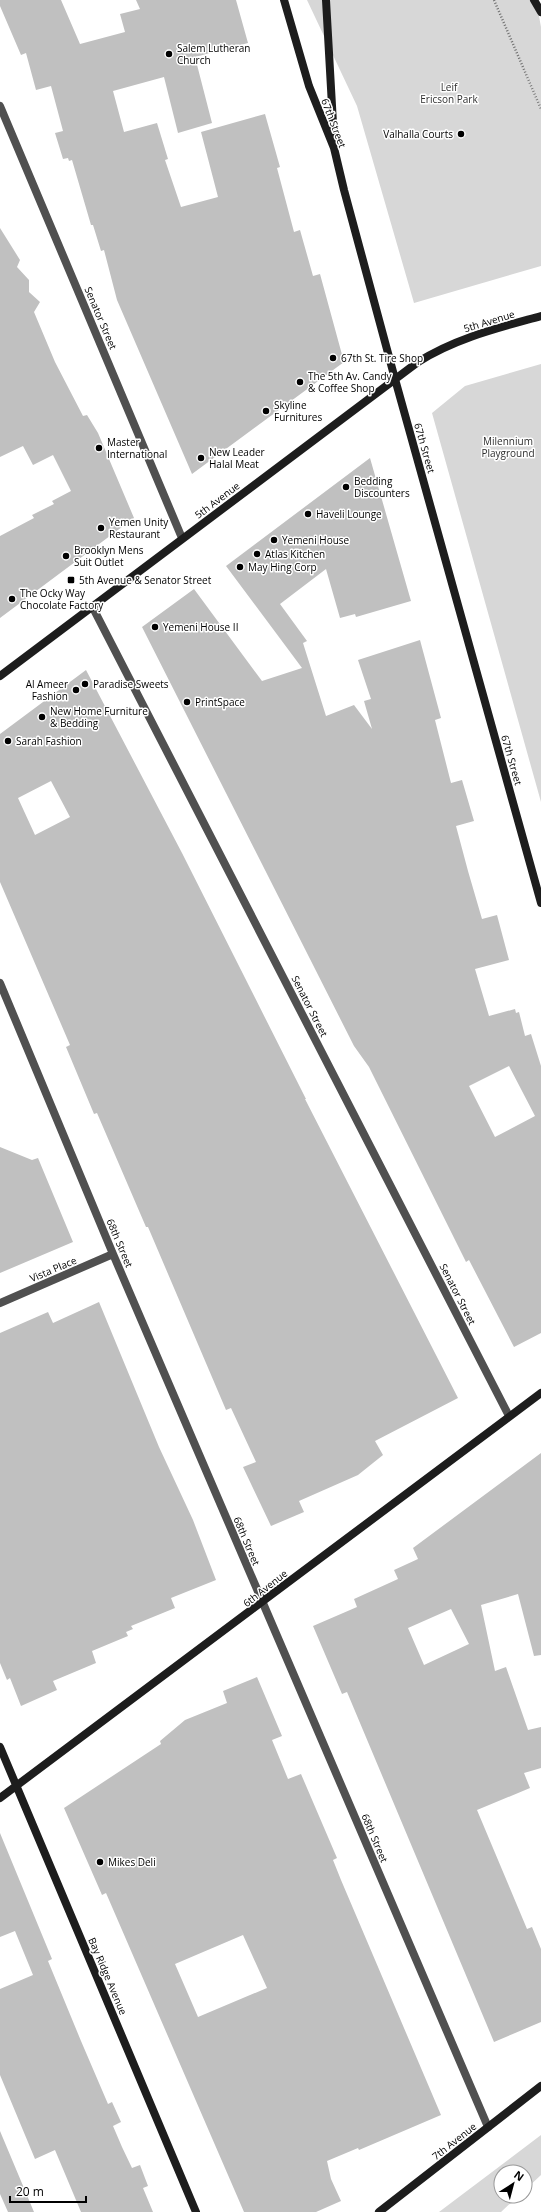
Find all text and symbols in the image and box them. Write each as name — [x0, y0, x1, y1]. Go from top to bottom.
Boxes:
place label: Salem Lutheran Church — [177, 41, 250, 67]
marker: Salem Lutheran Church — [164, 49, 174, 59]
park label: Leif Ericson Park — [420, 80, 478, 106]
street label: 67th Street — [318, 96, 350, 150]
place label: Valhalla Courts — [383, 127, 453, 141]
marker: Valhalla Courts — [456, 129, 466, 139]
street label: Senator Street — [81, 284, 121, 352]
street label: 5th Avenue — [462, 306, 517, 335]
place label: 67th St. Tire Shop — [341, 351, 423, 365]
marker: 67th St. Tire Shop — [328, 353, 338, 363]
place label: The 5th Av. Candy & Coffee Shop — [308, 369, 393, 395]
marker: The 5th Av. Candy & Coffee Shop — [295, 377, 305, 387]
place label: Skyline Furnitures — [274, 398, 322, 424]
marker: Skyline Furnitures — [261, 406, 271, 416]
street label: 67th Street — [411, 421, 439, 475]
park label: Milennium Playground — [481, 434, 535, 460]
place label: Master International — [107, 435, 167, 461]
marker: Master International — [94, 443, 104, 453]
place label: New Leader Halal Meat — [209, 445, 265, 471]
marker: New Leader Halal Meat — [196, 453, 206, 463]
place label: Bedding Discounters — [354, 474, 410, 500]
street label: 5th Avenue — [192, 478, 243, 521]
marker: Bedding Discounters — [341, 482, 351, 492]
place label: Haveli Lounge — [316, 507, 382, 521]
marker: Haveli Lounge — [303, 509, 313, 519]
place label: Yemen Unity Restaurant — [109, 515, 169, 541]
marker: Yemen Unity Restaurant — [96, 523, 106, 533]
place label: Yemeni House — [282, 533, 350, 547]
marker: Yemeni House — [269, 535, 279, 545]
place label: Brooklyn Mens Suit Outlet — [74, 543, 144, 569]
place label: Atlas Kitchen — [265, 547, 325, 561]
marker: Atlas Kitchen — [252, 549, 262, 559]
marker: Brooklyn Mens Suit Outlet — [61, 551, 71, 561]
place label: May Hing Corp — [248, 560, 317, 574]
marker: May Hing Corp — [235, 562, 245, 572]
place label: 5th Avenue & Senator Street — [79, 573, 212, 587]
marker: 5th Avenue & Senator Street — [66, 575, 76, 585]
place label: The Ocky Way Chocolate Factory — [20, 586, 104, 612]
marker: The Ocky Way Chocolate Factory — [7, 594, 17, 604]
place label: Yemeni House II — [163, 620, 238, 634]
marker: Yemeni House II — [150, 622, 160, 632]
place label: Al Ameer Fashion — [26, 677, 68, 703]
place label: Paradise Sweets — [93, 677, 169, 691]
marker: Paradise Sweets — [80, 679, 90, 689]
marker: Al Ameer Fashion — [71, 685, 81, 695]
place label: PrintSpace — [195, 695, 245, 709]
marker: PrintSpace — [182, 697, 192, 707]
place label: New Home Furniture & Bedding — [50, 704, 148, 730]
marker: New Home Furniture & Bedding — [37, 712, 47, 722]
street label: 67th Street — [498, 733, 526, 787]
place label: Sarah Fashion — [16, 734, 82, 748]
marker: Sarah Fashion — [3, 736, 13, 746]
street label: Senator Street — [289, 973, 332, 1039]
street label: 68th Street — [103, 1216, 137, 1270]
street label: Vista Place — [27, 1253, 79, 1285]
street label: Senator Street — [437, 1261, 480, 1327]
street label: 68th Street — [230, 1514, 264, 1568]
street label: 6th Avenue — [240, 1566, 290, 1610]
street label: 68th Street — [358, 1811, 392, 1865]
place label: Mikes Deli — [108, 1855, 156, 1869]
marker: Mikes Deli — [95, 1857, 105, 1867]
street label: Bay Ridge Avenue — [85, 1935, 131, 2017]
street label: 7th Avenue — [429, 2119, 479, 2163]
north arrow — [493, 2164, 533, 2204]
text: N — [511, 2167, 527, 2184]
scale bar — [10, 2178, 86, 2204]
text: 20 m — [16, 2183, 44, 2200]

